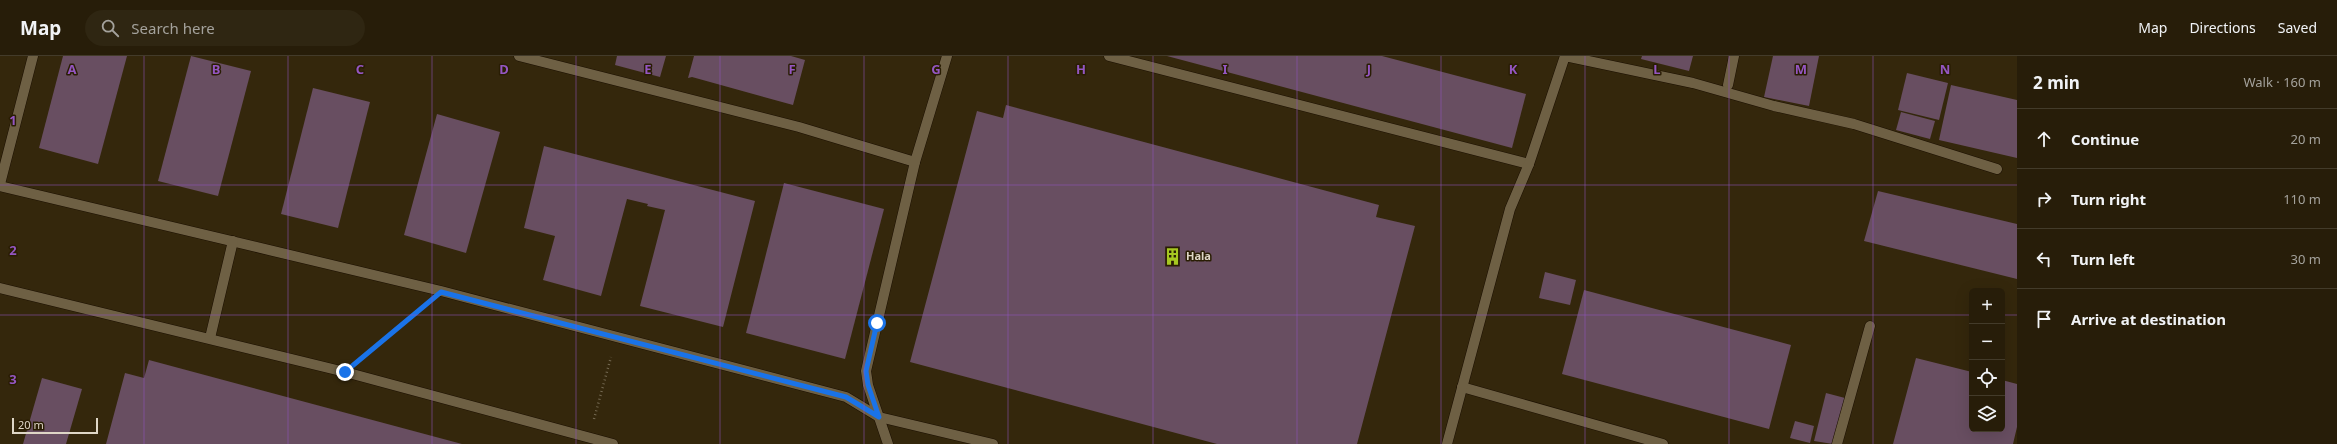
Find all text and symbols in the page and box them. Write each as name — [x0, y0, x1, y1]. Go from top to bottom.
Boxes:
search box — [85, 10, 365, 46]
text: Map — [20, 15, 61, 41]
icon: search — [99, 17, 121, 39]
text: Search here — [131, 18, 215, 38]
text: Map — [2138, 18, 2167, 37]
text: Directions — [2189, 18, 2256, 37]
text: Saved — [2278, 18, 2317, 37]
text: A — [68, 60, 77, 78]
text: B — [212, 60, 220, 78]
text: C — [356, 60, 364, 78]
text: D — [499, 60, 509, 78]
text: E — [644, 60, 652, 78]
text: F — [788, 60, 796, 78]
text: G — [931, 60, 941, 78]
text: H — [1076, 60, 1086, 78]
text: I — [1222, 60, 1228, 78]
text: J — [1366, 60, 1371, 78]
text: K — [1509, 60, 1518, 78]
text: L — [1653, 60, 1661, 78]
text: M — [1795, 60, 1807, 78]
text: N — [1940, 60, 1950, 78]
text: 2 min — [2033, 71, 2080, 94]
text: Walk · 160 m — [2243, 73, 2321, 91]
text: 1 — [9, 111, 17, 129]
icon: ahead — [2033, 128, 2055, 150]
text: Continue — [2071, 129, 2139, 149]
text: 20 m — [2291, 130, 2321, 148]
icon: right — [2033, 188, 2055, 210]
text: Turn right — [2071, 189, 2146, 209]
text: 110 m — [2283, 190, 2321, 208]
text: 2 — [9, 241, 17, 259]
building icon: Hala — [1163, 246, 1183, 266]
place label: Hala — [1186, 248, 1211, 263]
icon: left — [2033, 248, 2055, 270]
text: Turn left — [2071, 249, 2135, 269]
text: 30 m — [2291, 250, 2321, 268]
map controls — [1969, 288, 2005, 432]
button: + — [1969, 288, 2005, 324]
icon: arrive — [2033, 308, 2055, 330]
text: Arrive at destination — [2071, 309, 2226, 329]
route start — [868, 314, 886, 332]
button: − — [1969, 324, 2005, 360]
button: locate — [1969, 360, 2005, 396]
route end — [336, 363, 354, 381]
text: 3 — [9, 370, 17, 388]
button: layers — [1969, 396, 2005, 432]
scale bar — [12, 416, 98, 435]
text: 20 m — [18, 417, 44, 432]

